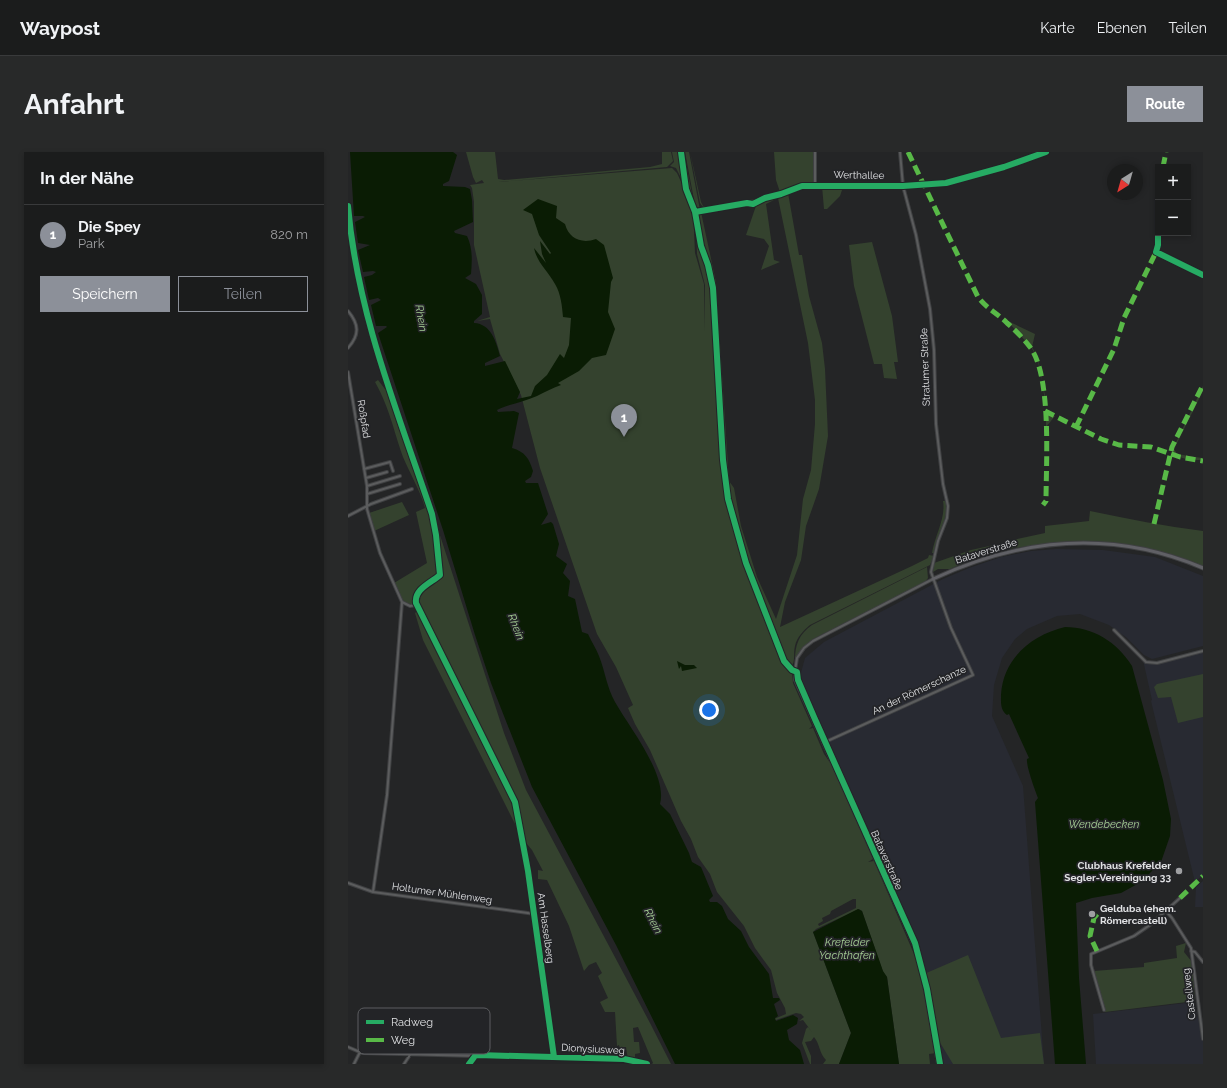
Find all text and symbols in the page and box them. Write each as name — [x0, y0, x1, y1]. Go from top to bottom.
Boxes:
text: Waypost — [20, 17, 100, 39]
text: Karte — [1040, 20, 1075, 36]
text: Ebenen — [1097, 20, 1147, 36]
text: Teilen — [1169, 20, 1207, 36]
button: Route — [1127, 86, 1203, 122]
text: Anfahrt — [24, 88, 125, 121]
north arrow — [1107, 164, 1143, 200]
map controls — [1155, 164, 1191, 236]
button: + — [1155, 164, 1191, 200]
text: In der Nähe — [40, 168, 134, 188]
street label: Werthallee — [833, 169, 885, 181]
button: − — [1155, 200, 1191, 236]
text: Die Spey — [78, 218, 141, 236]
text: 1 — [50, 227, 56, 242]
text: 820 m — [270, 227, 308, 242]
text: Park — [78, 236, 105, 251]
button: Speichern — [40, 276, 170, 312]
button: Teilen — [178, 276, 308, 312]
water label: Rhein — [412, 303, 430, 333]
street label: Stratumer Straße — [918, 328, 932, 406]
street label: Roßpfad — [356, 399, 372, 439]
pin: 1 — [611, 404, 637, 437]
street label: Bataverstraße — [954, 536, 1018, 566]
water label: Rhein — [505, 612, 527, 642]
street label: An der Römerschanze — [870, 663, 968, 717]
your location — [699, 700, 719, 720]
water label: Wendebecken — [1069, 818, 1139, 831]
street label: Bataverstraße — [869, 829, 905, 891]
place label: Clubhaus Krefelder Segler-Vereinigung 33 — [1064, 860, 1171, 883]
marker: Clubhaus Krefelder Segler-Vereinigung 33 — [1174, 866, 1184, 876]
street label: Holtumer Mühlenweg — [391, 881, 493, 905]
street label: Am Hasselberg — [536, 892, 556, 964]
place label: Gelduba (ehem. Römercastell) — [1100, 903, 1176, 926]
water label: Rhein — [641, 906, 665, 936]
marker: Gelduba (ehem. Römercastell) — [1087, 909, 1097, 919]
water label: Krefelder Yachthafen — [819, 936, 875, 962]
street label: Castellweg — [1180, 968, 1198, 1020]
legend — [358, 1008, 490, 1054]
text: Radweg — [391, 1016, 433, 1029]
text: Weg — [391, 1034, 415, 1047]
street label: Dionysiusweg — [561, 1042, 625, 1056]

